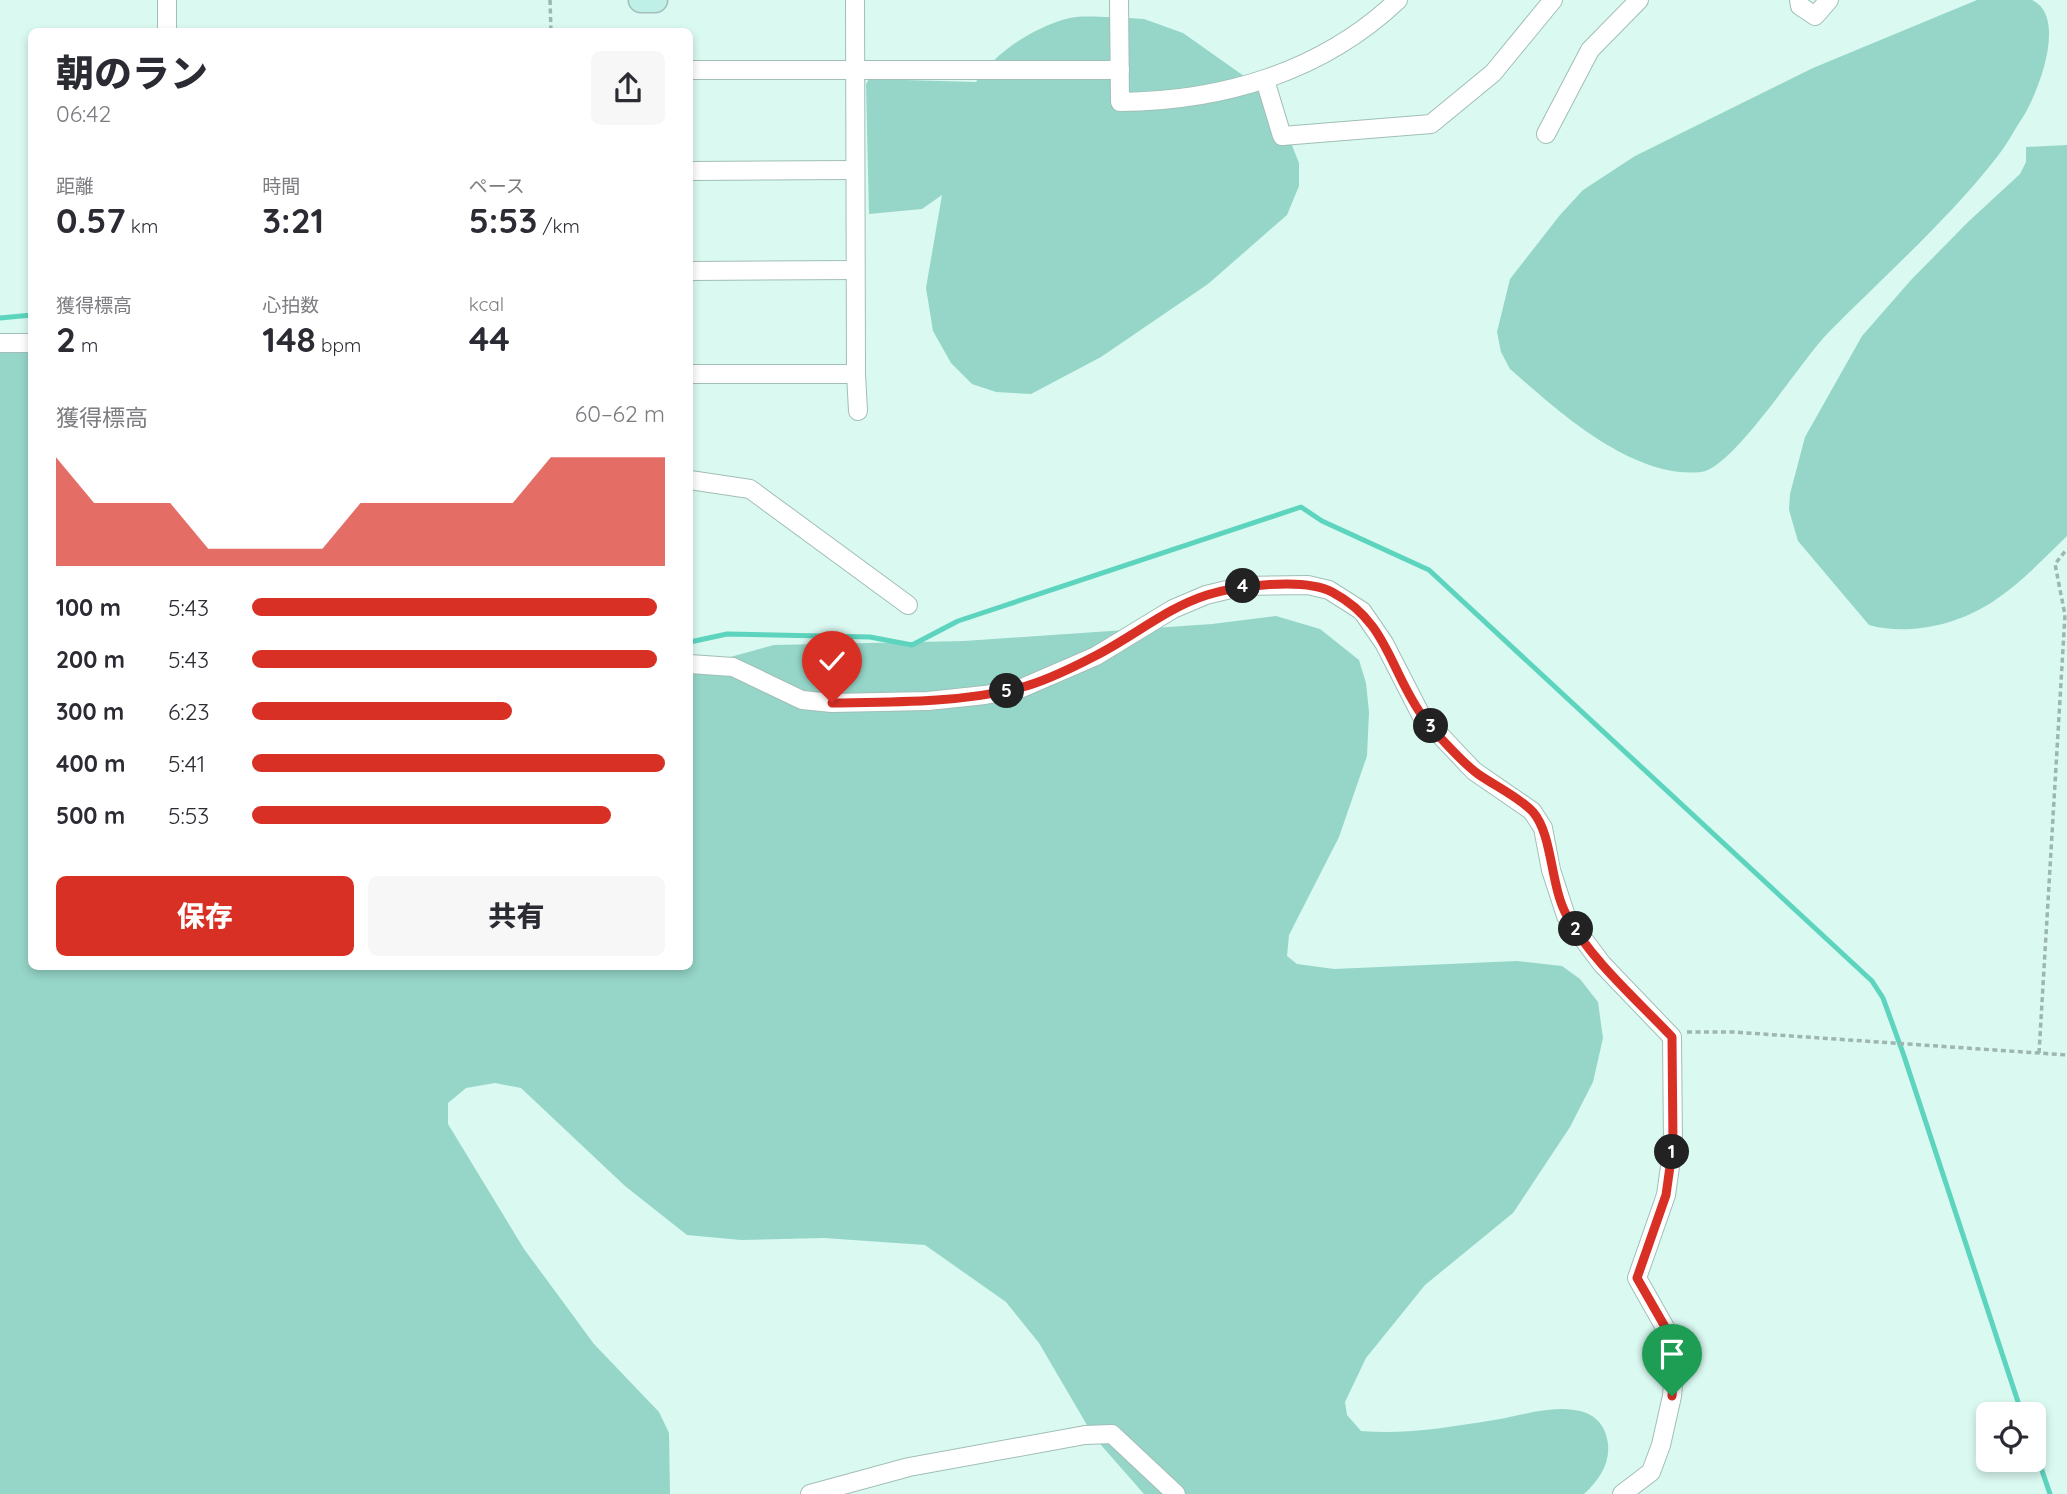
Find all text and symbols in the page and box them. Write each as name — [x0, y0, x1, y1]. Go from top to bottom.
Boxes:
text: 朝のラン — [56, 49, 208, 97]
button: share — [591, 51, 665, 125]
text: 06:42 — [56, 99, 111, 128]
text: 距離 — [56, 174, 94, 198]
text: 時間 — [262, 174, 300, 198]
text: ペース — [469, 174, 525, 198]
text: 0.57 — [56, 198, 126, 242]
text: 3:21 — [262, 198, 324, 242]
text: 5:53 — [469, 198, 537, 242]
text: km — [126, 214, 158, 238]
text: /km — [537, 214, 580, 238]
text: kcal — [469, 292, 504, 316]
text: 獲得標高 — [56, 293, 132, 317]
text: 心拍数 — [262, 293, 319, 317]
text: 44 — [469, 316, 510, 360]
text: 2 — [56, 317, 76, 361]
text: 148 — [262, 317, 316, 361]
text: m — [76, 333, 98, 357]
text: bpm — [316, 333, 361, 357]
text: 60–62 m — [575, 399, 665, 428]
text: 獲得標高 — [56, 403, 148, 432]
pin: 4 — [1226, 568, 1260, 604]
text: 4 — [1237, 573, 1248, 597]
text: 100 m — [56, 593, 121, 622]
text: 5:43 — [168, 593, 209, 622]
pin — [802, 631, 862, 703]
icon: check — [813, 642, 851, 680]
text: 200 m — [56, 645, 125, 674]
text: 5:43 — [168, 645, 209, 674]
pin: 5 — [990, 674, 1024, 708]
text: 5 — [1001, 678, 1012, 702]
text: 300 m — [56, 697, 124, 726]
text: 6:23 — [168, 697, 209, 726]
pin: 3 — [1414, 708, 1448, 744]
text: 3 — [1425, 713, 1436, 737]
text: 400 m — [56, 749, 125, 778]
text: 5:41 — [168, 749, 205, 778]
text: 500 m — [56, 801, 125, 830]
text: 5:53 — [168, 801, 209, 830]
button: 保存 — [56, 876, 354, 956]
button: 共有 — [368, 876, 665, 956]
pin: 2 — [1558, 912, 1594, 946]
text: 2 — [1570, 916, 1581, 940]
pin: 1 — [1654, 1134, 1690, 1170]
text: 1 — [1668, 1139, 1675, 1163]
pin — [1642, 1324, 1702, 1396]
icon: arrive — [1653, 1335, 1691, 1373]
map controls — [1976, 1402, 2046, 1472]
button: locate — [1976, 1402, 2046, 1472]

